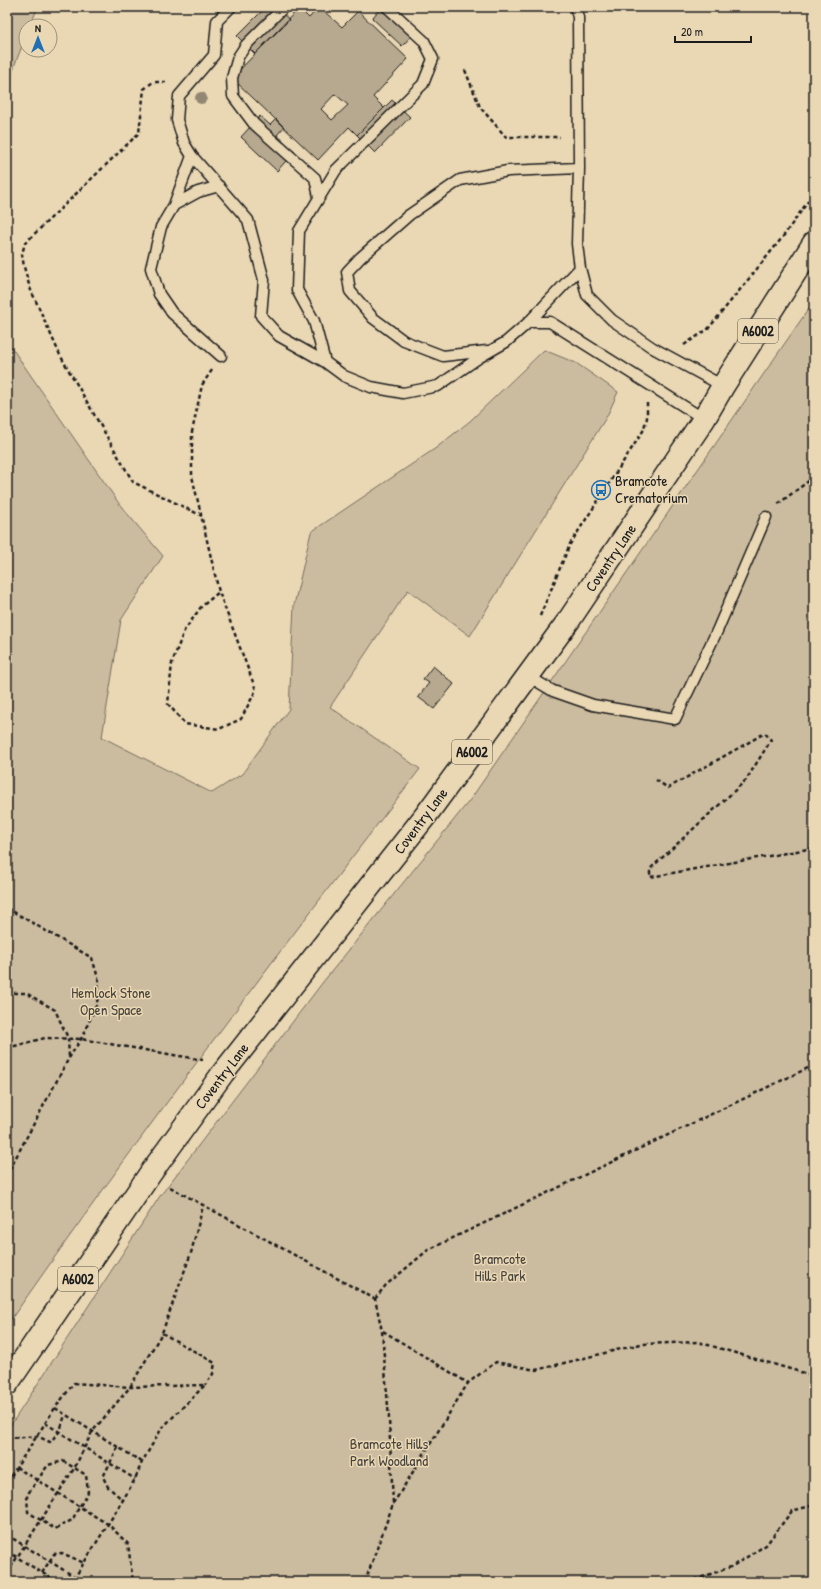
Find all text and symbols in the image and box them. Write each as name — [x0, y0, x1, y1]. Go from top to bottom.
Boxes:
north arrow — [18, 18, 58, 58]
scale bar — [675, 18, 751, 44]
text: N — [35, 21, 41, 35]
text: 20 m — [681, 23, 703, 40]
road number: A6002 — [738, 319, 778, 343]
place label: Bramcote Crematorium — [615, 470, 688, 508]
bus stop icon: Bramcote Crematorium — [590, 479, 612, 501]
street label: Coventry Lane — [580, 520, 641, 596]
road number: A6002 — [452, 740, 492, 764]
street label: Coventry Lane — [389, 783, 452, 858]
park label: Hemlock Stone Open Space — [71, 982, 151, 1020]
street label: Coventry Lane — [190, 1038, 253, 1113]
park label: Bramcote Hills Park — [474, 1248, 526, 1286]
road number: A6002 — [58, 1267, 98, 1291]
park label: Bramcote Hills Park Woodland — [350, 1433, 428, 1471]

